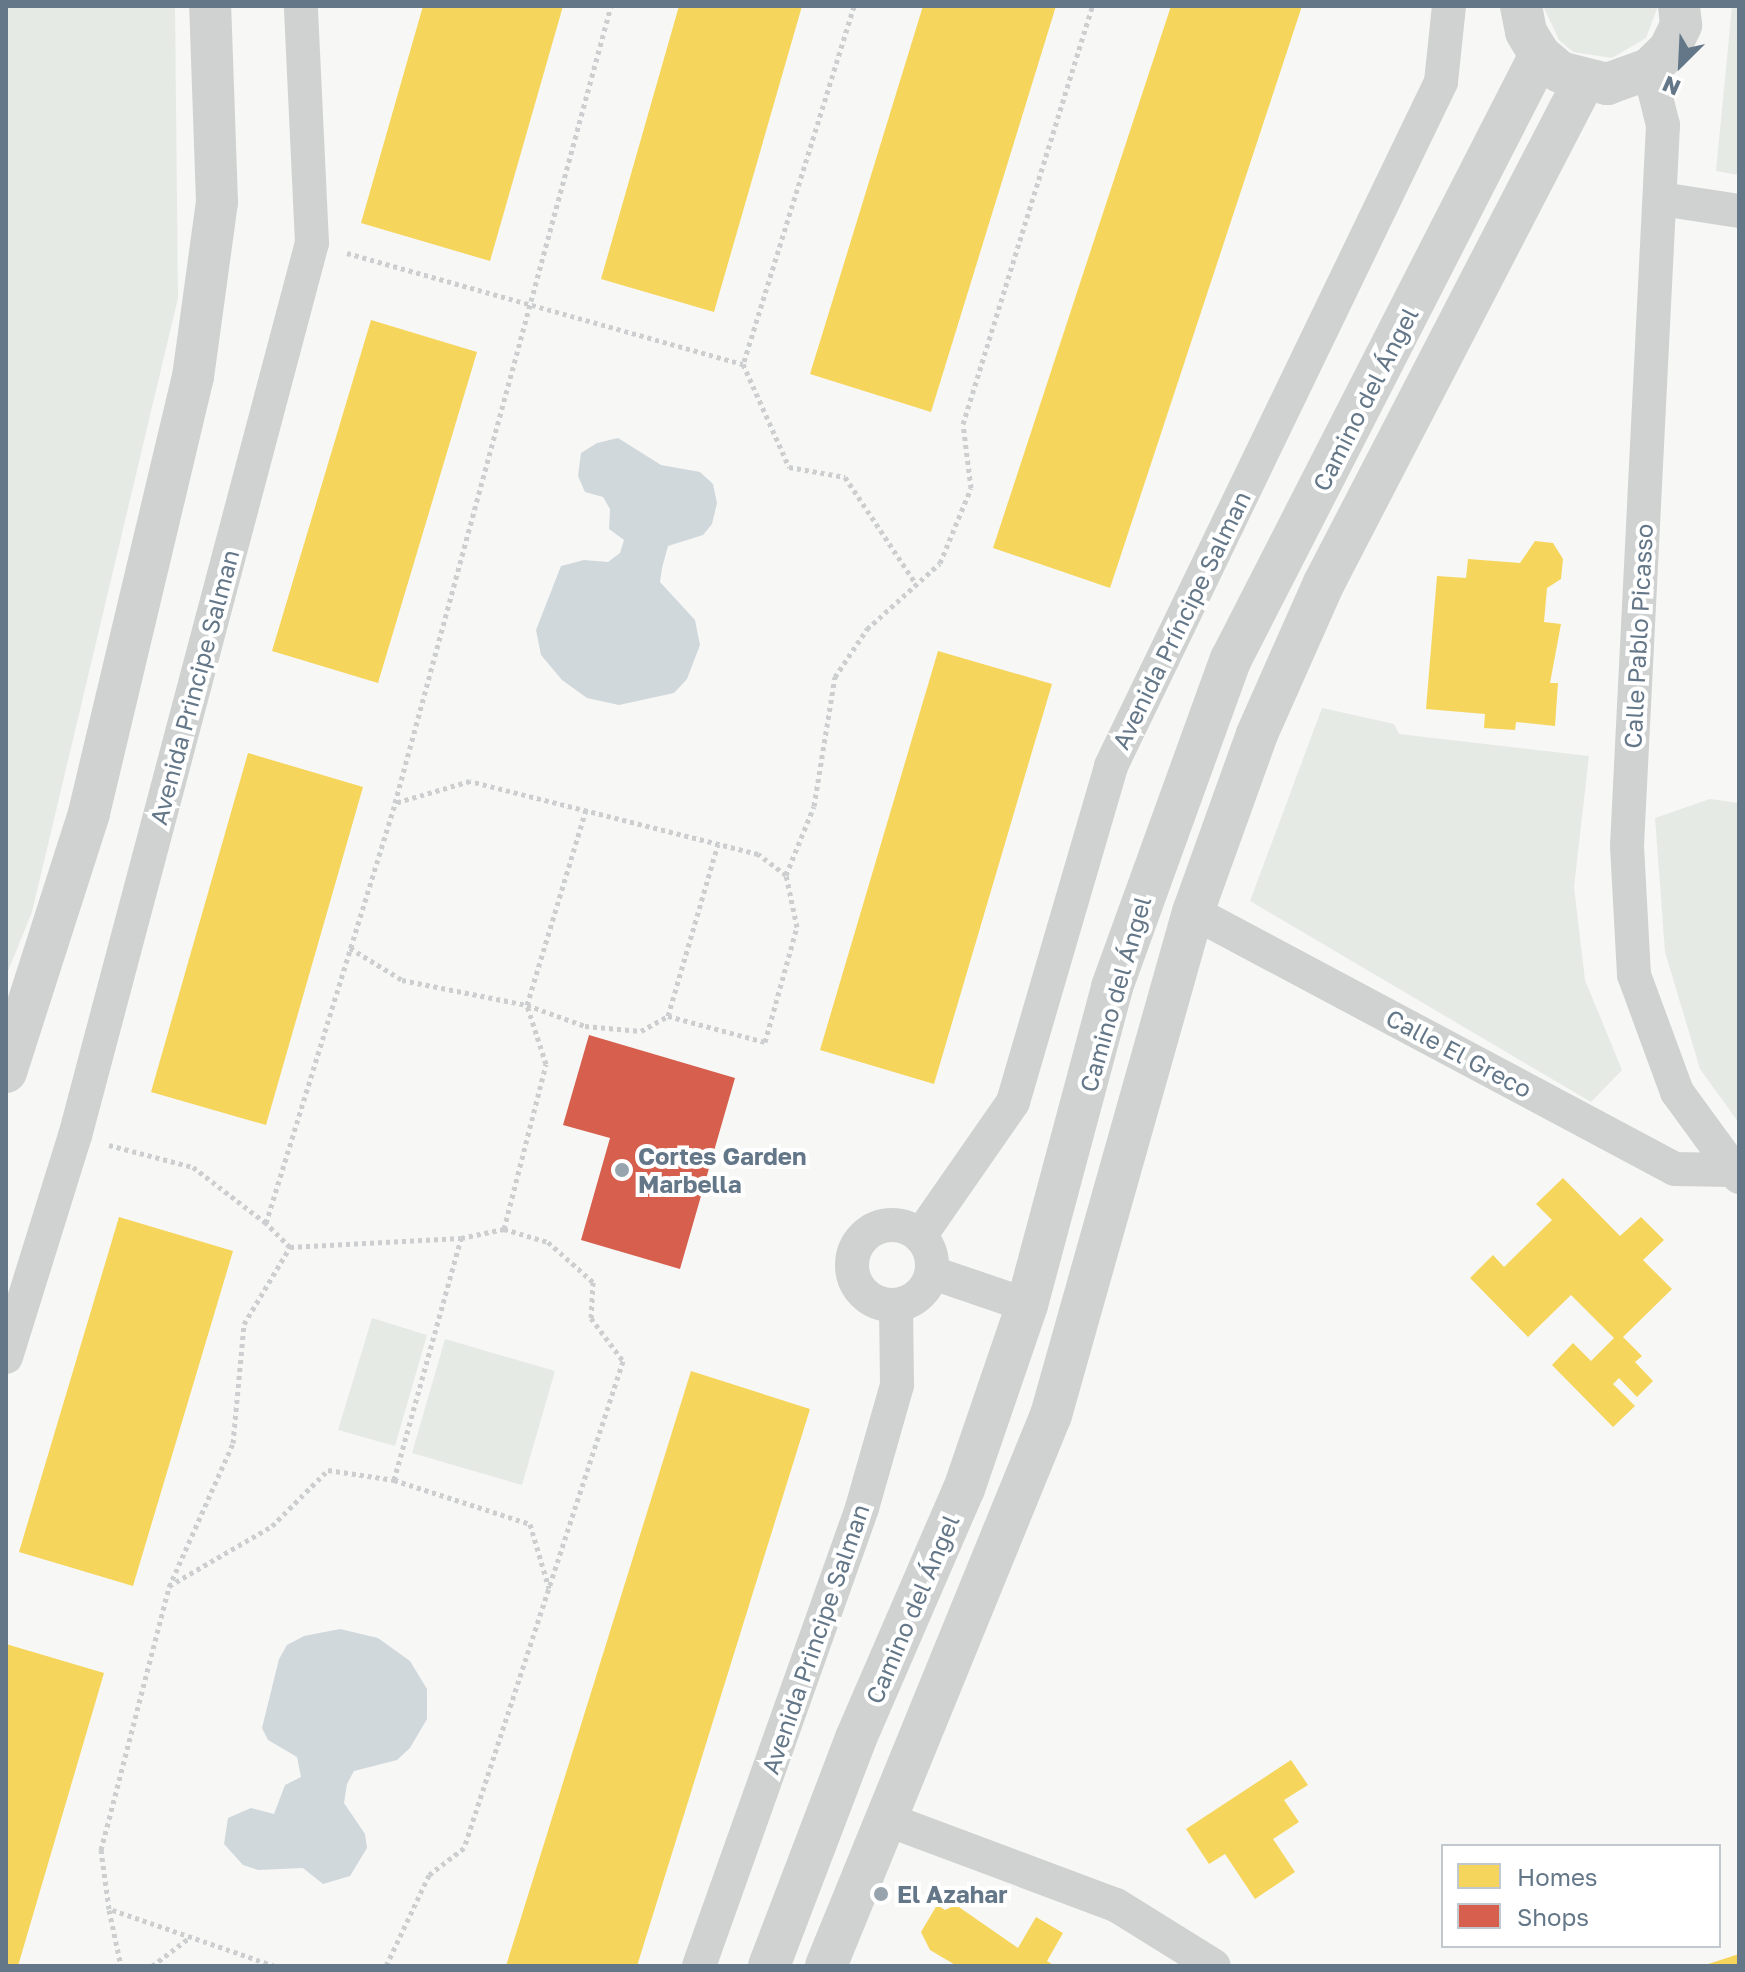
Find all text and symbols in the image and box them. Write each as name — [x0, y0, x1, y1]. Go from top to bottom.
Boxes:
north arrow — [1641, 24, 1721, 104]
text: N — [1658, 71, 1684, 102]
street label: Camino del Ángel — [1306, 302, 1424, 496]
street label: Avenida Príncipe Salman — [1106, 486, 1256, 754]
street label: Calle Pablo Picasso — [1618, 523, 1658, 749]
street label: Avenida Principe Salman — [143, 546, 245, 828]
street label: Camino del Ángel — [1073, 893, 1157, 1095]
street label: Calle El Greco — [1381, 1003, 1537, 1103]
place label: Cortes Garden Marbella — [638, 1142, 806, 1198]
marker: Cortes Garden Marbella — [613, 1161, 631, 1179]
street label: Avenida Principe Salman — [755, 1500, 875, 1778]
street label: Camino del Ángel — [859, 1510, 965, 1708]
legend — [1441, 1844, 1721, 1948]
text: Homes — [1517, 1862, 1598, 1891]
place label: El Azahar — [897, 1880, 1007, 1908]
marker: El Azahar — [872, 1885, 890, 1903]
text: Shops — [1517, 1902, 1589, 1931]

